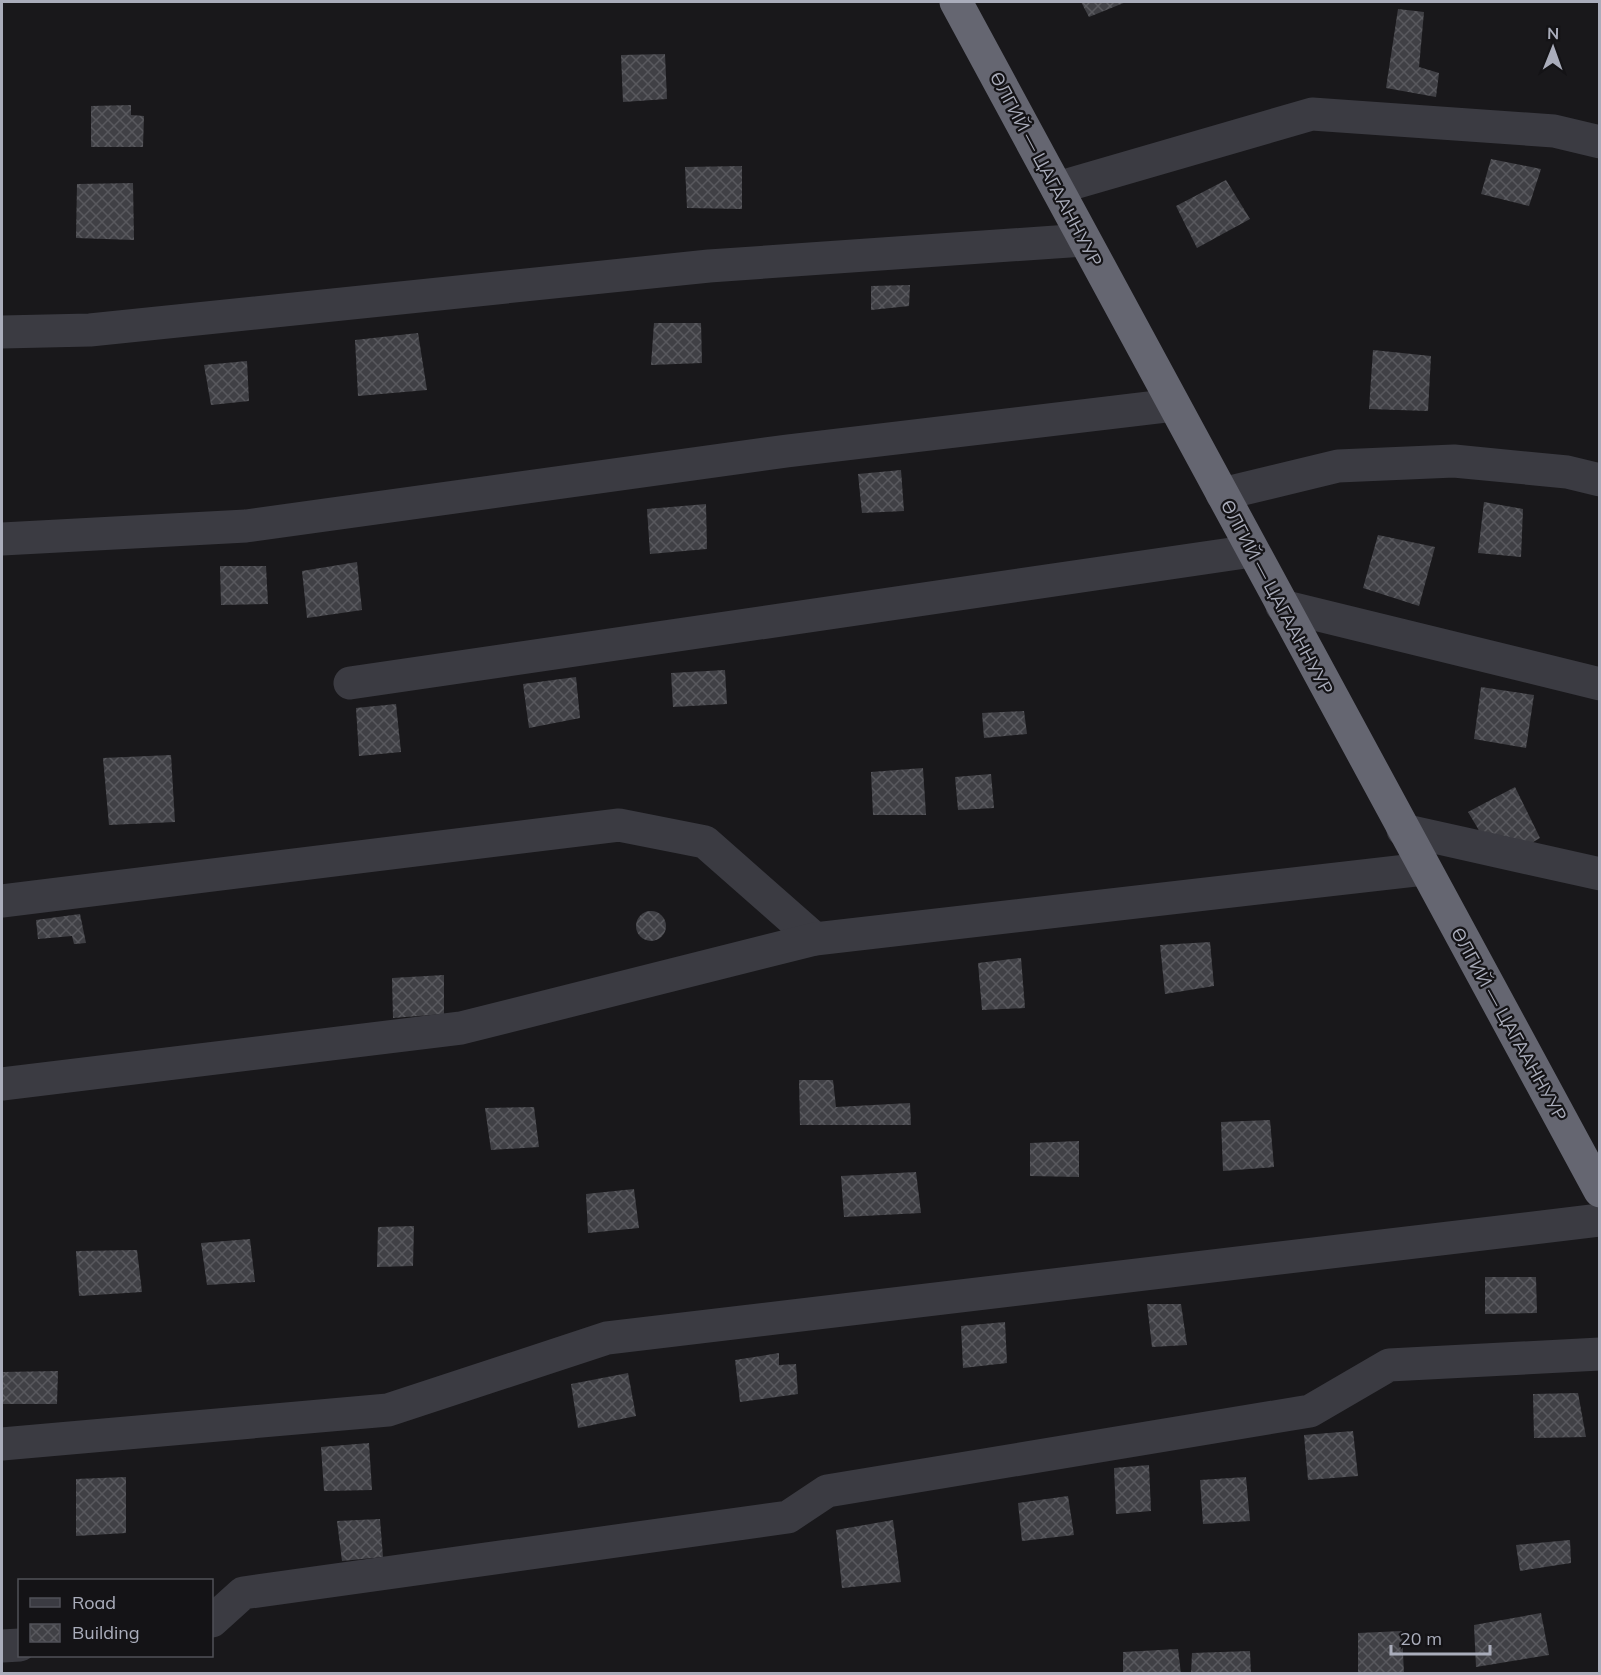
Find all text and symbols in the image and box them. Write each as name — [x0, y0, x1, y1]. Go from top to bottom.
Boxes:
north arrow — [1523, 18, 1583, 78]
text: N — [1547, 23, 1559, 43]
street label: ӨЛГИЙ — ЦАГААННУУР — [985, 67, 1107, 271]
street label: ӨЛГИЙ — ЦАГААННУУР — [1216, 495, 1338, 699]
street label: ӨЛГИЙ — ЦАГААННУУР — [1446, 923, 1572, 1125]
legend — [18, 1579, 213, 1657]
text: Road — [72, 1591, 116, 1614]
scale bar — [1391, 1618, 1490, 1656]
text: Building — [72, 1621, 140, 1644]
text: 20 m — [1400, 1627, 1442, 1650]

